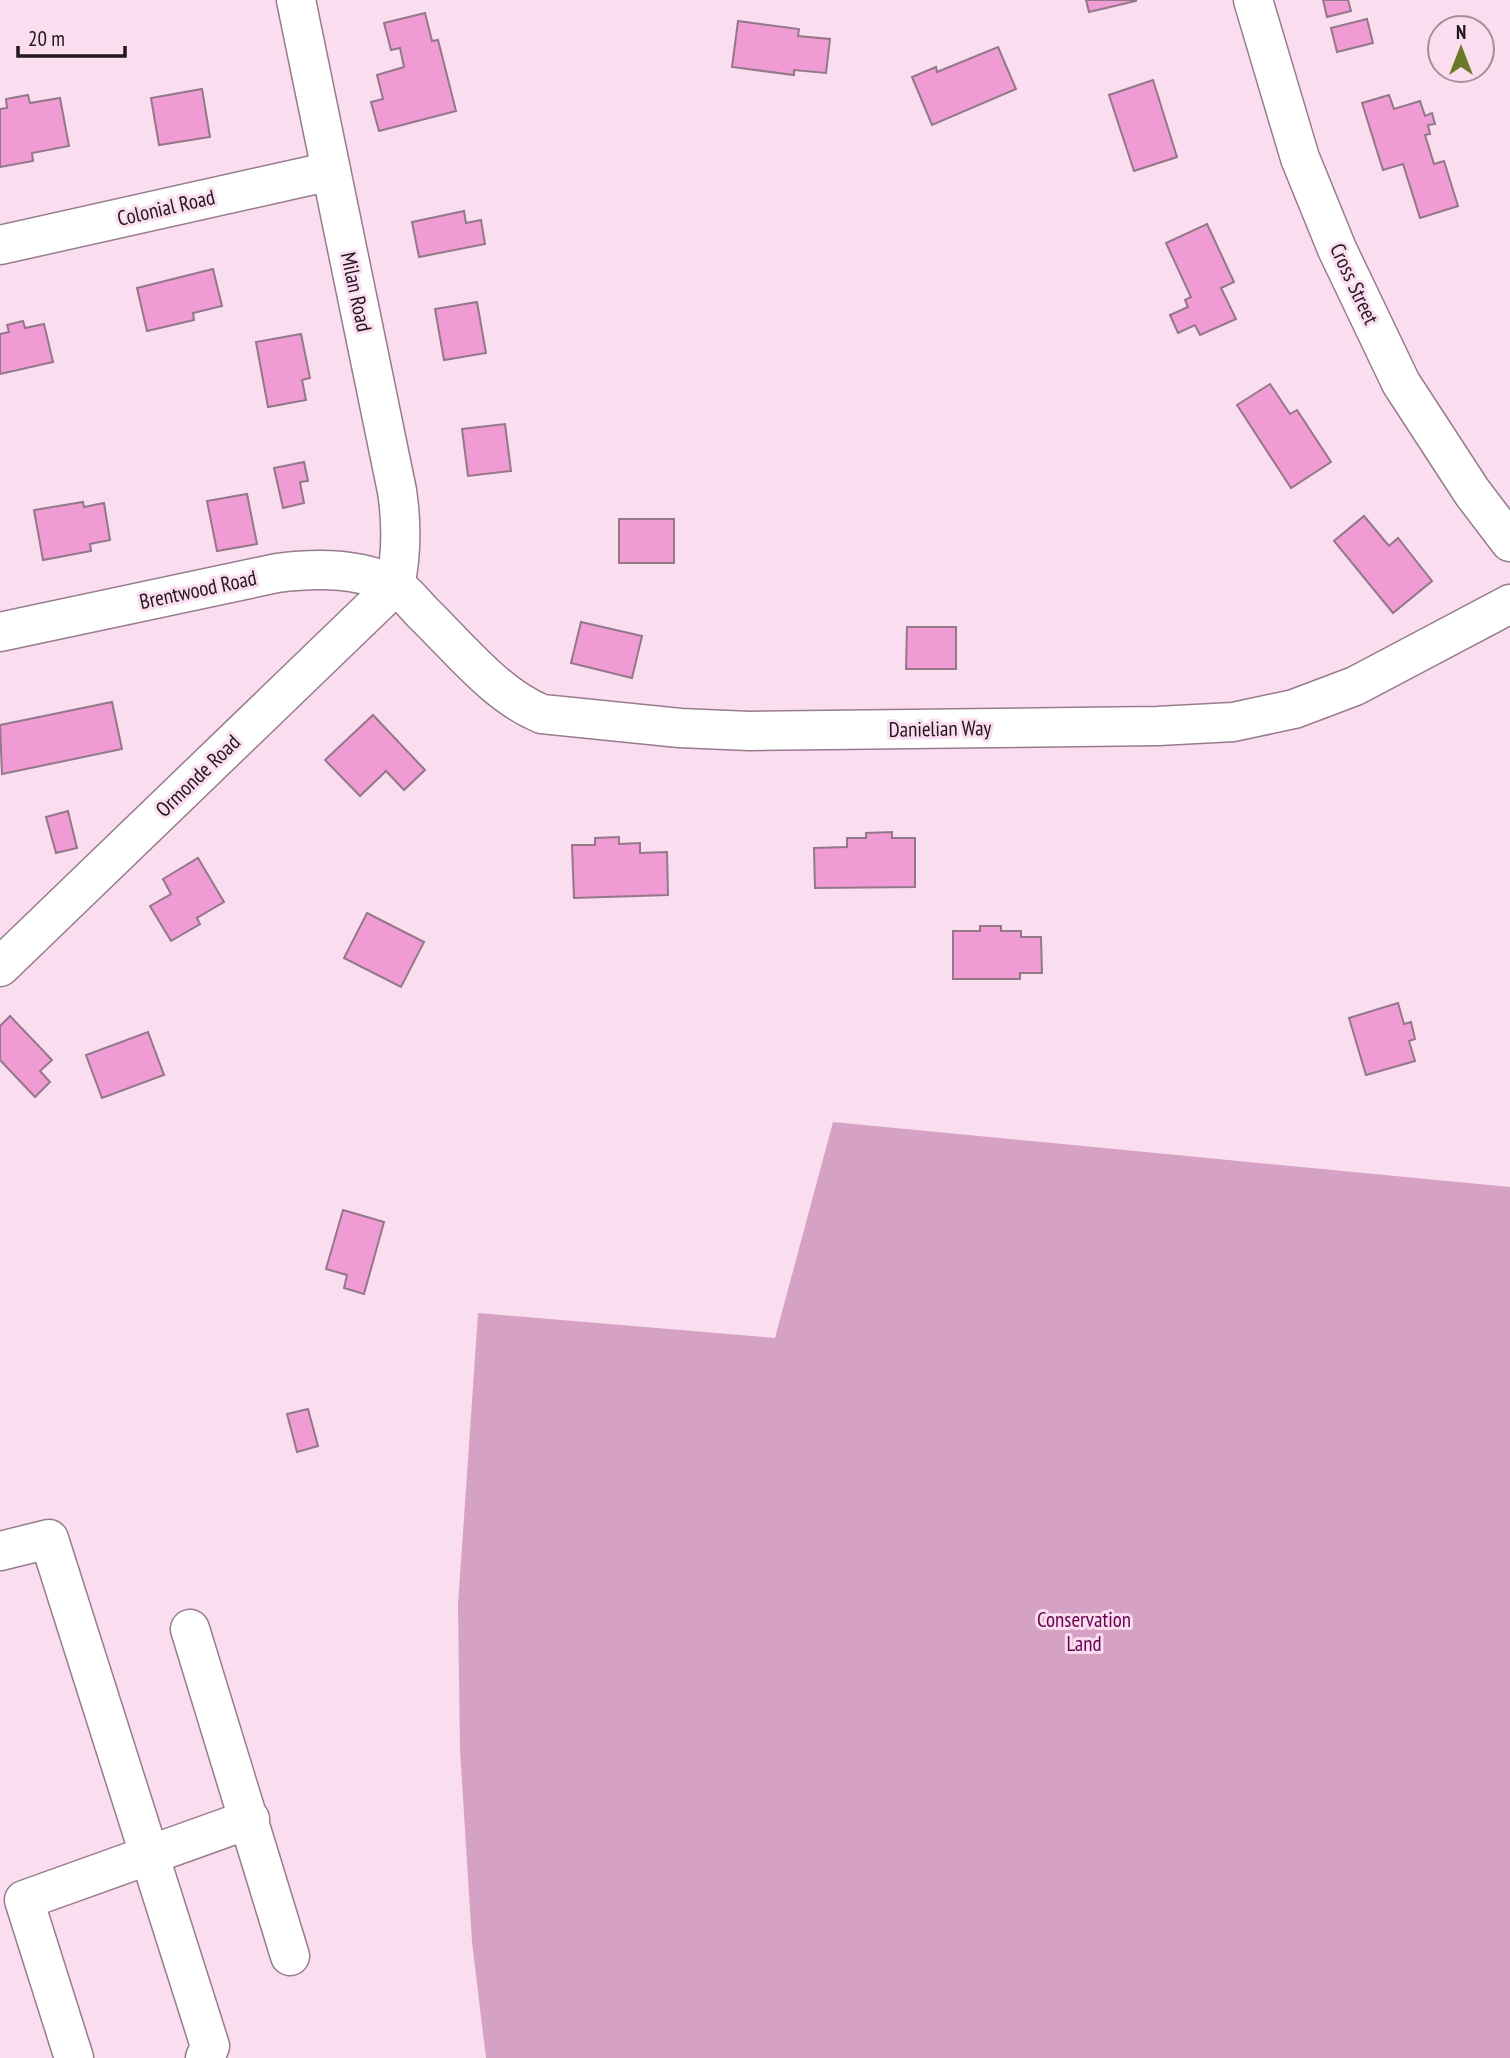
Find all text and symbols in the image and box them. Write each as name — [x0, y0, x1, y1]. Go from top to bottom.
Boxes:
scale bar — [18, 14, 124, 58]
north arrow — [1426, 14, 1496, 84]
text: N — [1456, 20, 1466, 44]
text: 20 m — [28, 25, 65, 52]
street label: Colonial Road — [114, 183, 217, 232]
street label: Cross Street — [1324, 239, 1385, 329]
street label: Milan Road — [335, 250, 378, 334]
street label: Brentwood Road — [137, 564, 259, 615]
street label: Danielian Way — [888, 714, 992, 743]
street label: Ormonde Road — [150, 729, 246, 823]
park label: Conservation Land — [1037, 1606, 1131, 1657]

